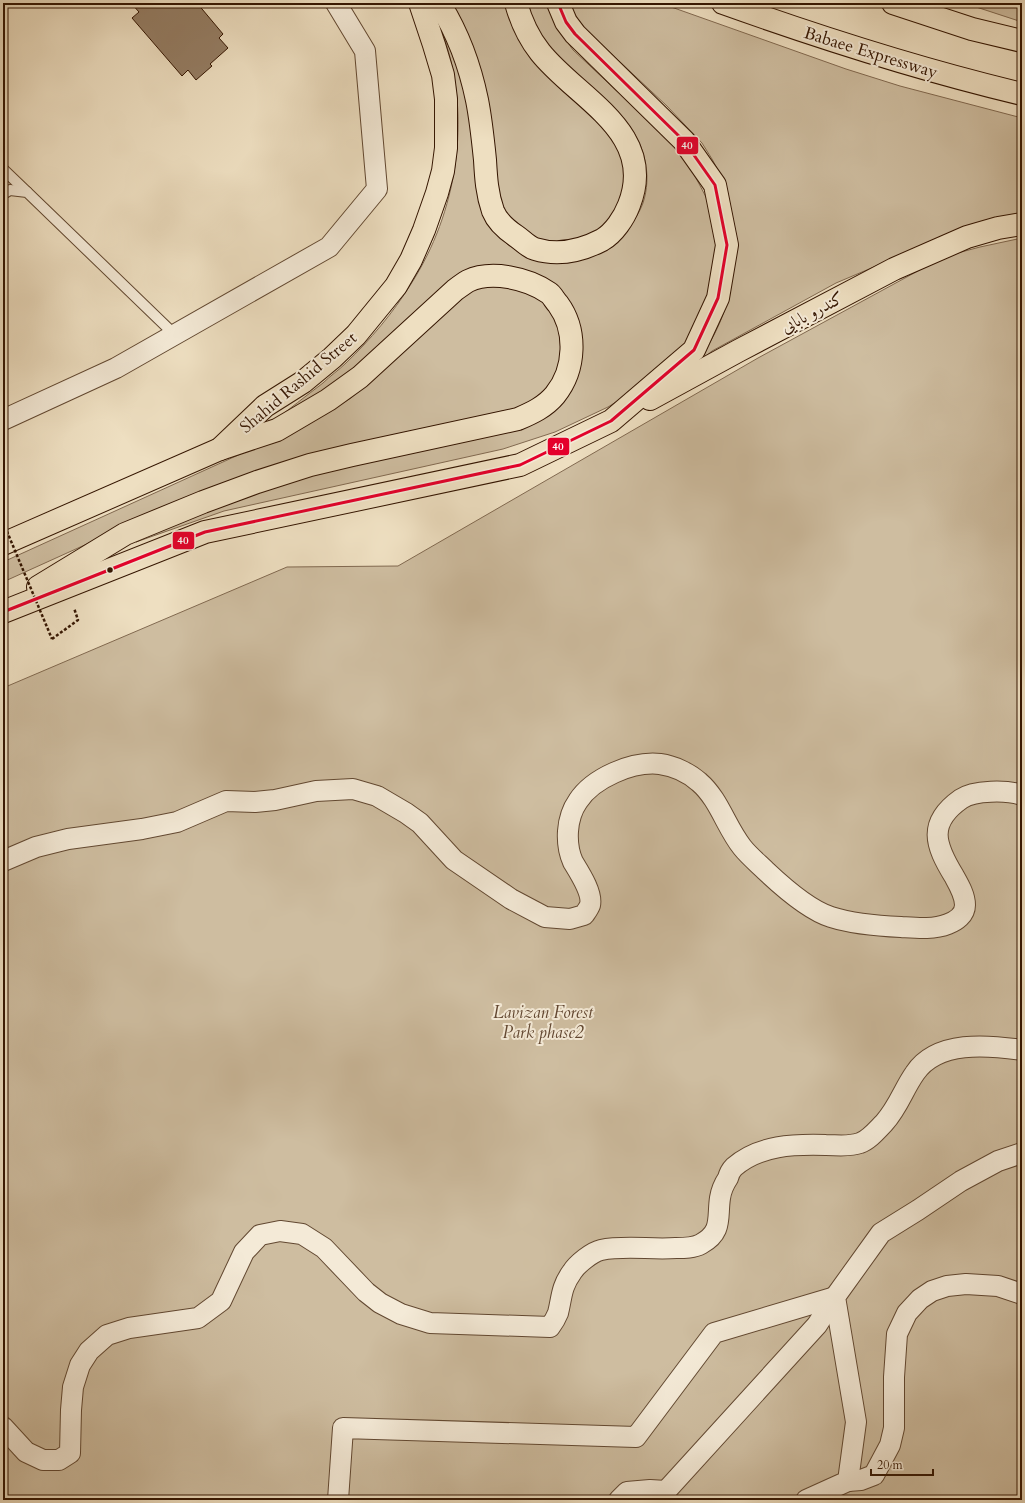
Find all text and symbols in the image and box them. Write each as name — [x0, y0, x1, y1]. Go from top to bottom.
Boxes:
street label: Babaee Expressway — [801, 21, 941, 84]
line badge: 40 — [676, 136, 699, 155]
text: 40 — [681, 138, 693, 153]
street label: کندرو بابایی — [777, 286, 848, 339]
street label: Shahid Rashid Street — [235, 326, 362, 438]
line badge: 40 — [547, 437, 570, 456]
text: 40 — [552, 439, 564, 454]
line badge: 40 — [172, 531, 195, 550]
text: 40 — [177, 533, 189, 548]
unlabelled marker — [105, 565, 115, 575]
park label: Lavizan Forest Park phase2 — [493, 1001, 594, 1044]
scale bar — [871, 1451, 933, 1477]
text: 20 m — [877, 1457, 904, 1473]

